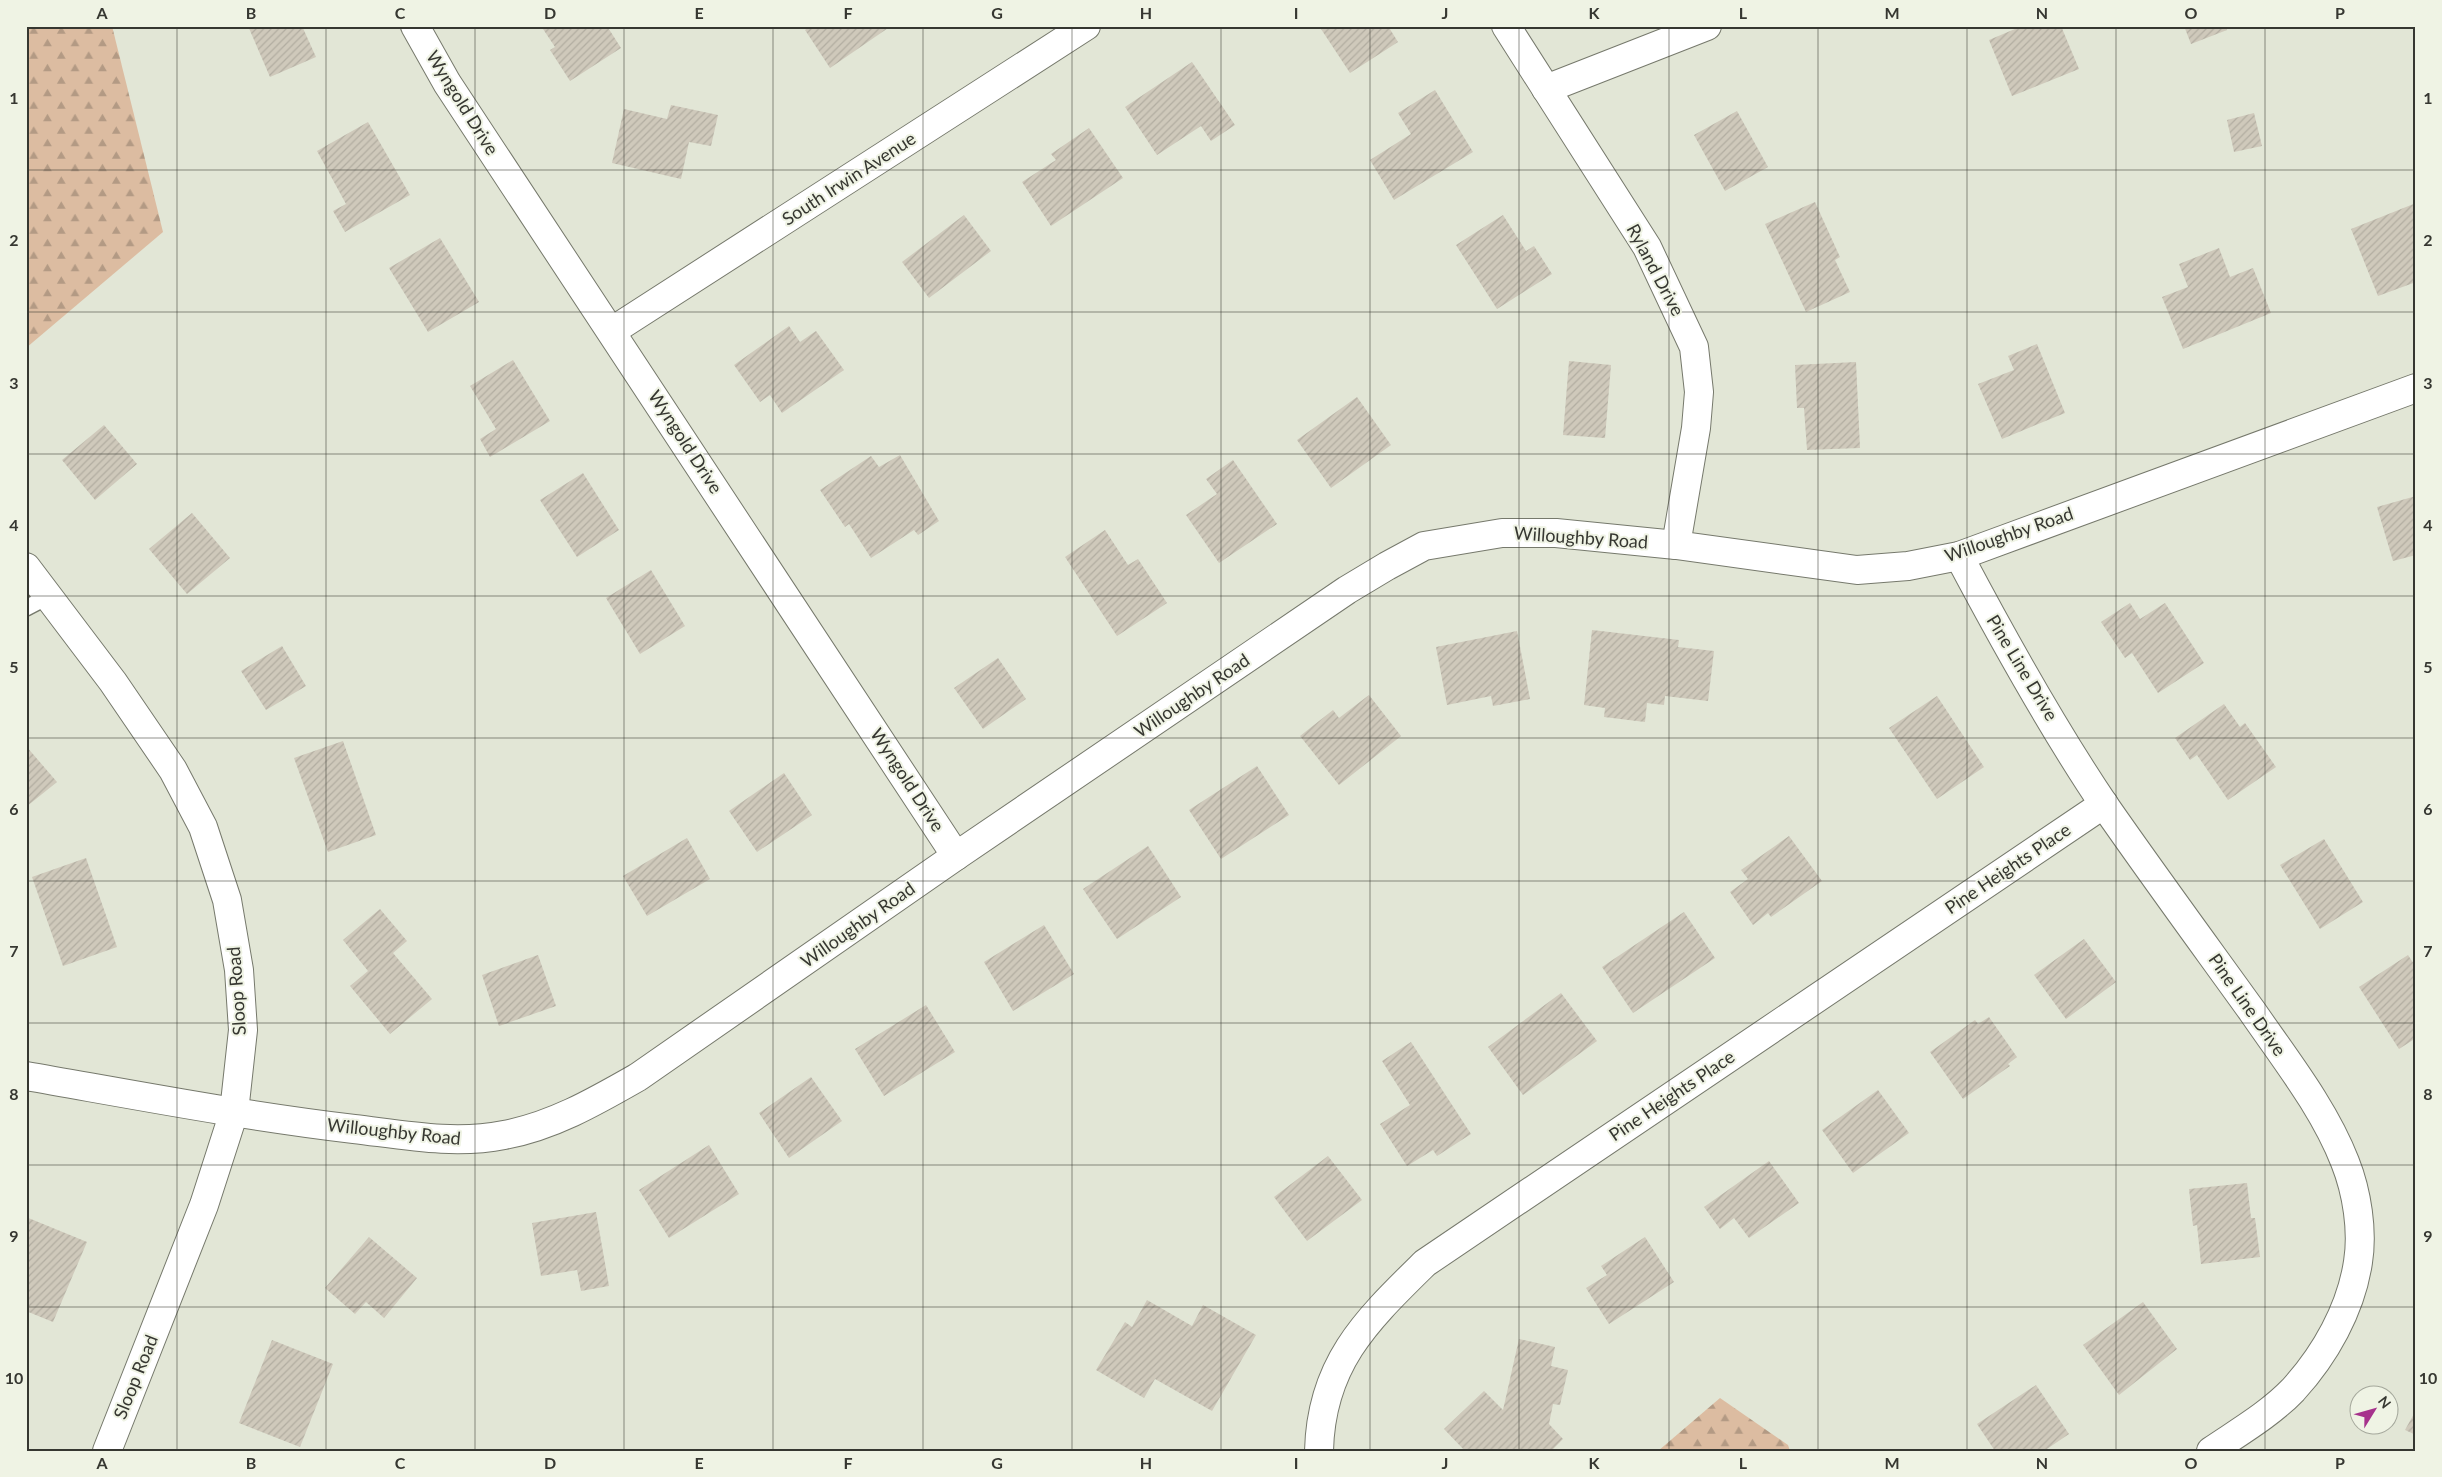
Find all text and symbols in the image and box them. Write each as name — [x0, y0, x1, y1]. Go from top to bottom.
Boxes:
text: A — [95, 3, 108, 22]
text: B — [246, 3, 256, 22]
text: C — [395, 3, 406, 22]
text: D — [544, 3, 556, 22]
text: E — [694, 3, 704, 22]
text: F — [843, 3, 853, 22]
text: G — [991, 3, 1003, 22]
text: H — [1140, 3, 1152, 22]
text: I — [1294, 3, 1298, 22]
text: J — [1442, 3, 1448, 22]
text: K — [1589, 3, 1601, 22]
text: L — [1739, 3, 1748, 22]
text: M — [1884, 3, 1900, 22]
text: N — [2036, 3, 2048, 22]
text: O — [2185, 3, 2198, 22]
text: P — [2335, 3, 2345, 22]
street label: Wyngold Drive — [422, 46, 504, 159]
text: 1 — [9, 88, 19, 107]
text: 1 — [2423, 88, 2433, 107]
street label: South Irwin Avenue — [778, 127, 919, 229]
street label: Ryland Drive — [1622, 220, 1689, 319]
text: 2 — [9, 230, 19, 249]
text: 2 — [2423, 230, 2433, 249]
text: 3 — [9, 373, 19, 392]
text: 3 — [2423, 373, 2433, 392]
street label: Wyngold Drive — [644, 386, 727, 497]
street label: Willoughby Road — [1942, 502, 2076, 566]
text: 4 — [9, 515, 19, 534]
text: 4 — [2423, 515, 2433, 534]
street label: Willoughby Road — [1513, 521, 1649, 553]
street label: Pine Line Drive — [1983, 610, 2063, 725]
street label: Willoughby Road — [1130, 649, 1253, 742]
text: 5 — [9, 657, 19, 676]
text: 5 — [2423, 657, 2433, 676]
street label: Wyngold Drive — [866, 724, 949, 835]
text: 6 — [9, 799, 19, 818]
text: 6 — [2423, 799, 2433, 818]
street label: Pine Heights Place — [1941, 818, 2074, 918]
street label: Willoughby Road — [796, 877, 919, 972]
text: 7 — [9, 941, 19, 960]
text: 7 — [2423, 941, 2433, 960]
street label: Sloop Road — [222, 946, 250, 1036]
street label: Pine Line Drive — [2204, 949, 2291, 1060]
street label: Pine Heights Place — [1605, 1045, 1738, 1145]
text: 8 — [9, 1084, 19, 1103]
text: 8 — [2423, 1084, 2433, 1103]
street label: Willoughby Road — [326, 1113, 462, 1149]
text: 9 — [9, 1226, 19, 1245]
text: 9 — [2423, 1226, 2433, 1245]
street label: Sloop Road — [108, 1331, 162, 1422]
text: 10 — [5, 1368, 23, 1387]
text: 10 — [2419, 1368, 2437, 1387]
north arrow — [2350, 1384, 2400, 1434]
text: N — [2375, 1392, 2395, 1411]
text: A — [95, 1453, 108, 1472]
text: B — [246, 1453, 256, 1472]
text: C — [395, 1453, 406, 1472]
text: D — [544, 1453, 556, 1472]
text: E — [694, 1453, 704, 1472]
text: F — [843, 1453, 853, 1472]
text: G — [991, 1453, 1003, 1472]
text: H — [1140, 1453, 1152, 1472]
text: I — [1294, 1453, 1298, 1472]
text: J — [1442, 1453, 1448, 1472]
text: K — [1589, 1453, 1601, 1472]
text: L — [1739, 1453, 1748, 1472]
text: M — [1884, 1453, 1900, 1472]
text: N — [2036, 1453, 2048, 1472]
text: O — [2185, 1453, 2198, 1472]
text: P — [2335, 1453, 2345, 1472]

